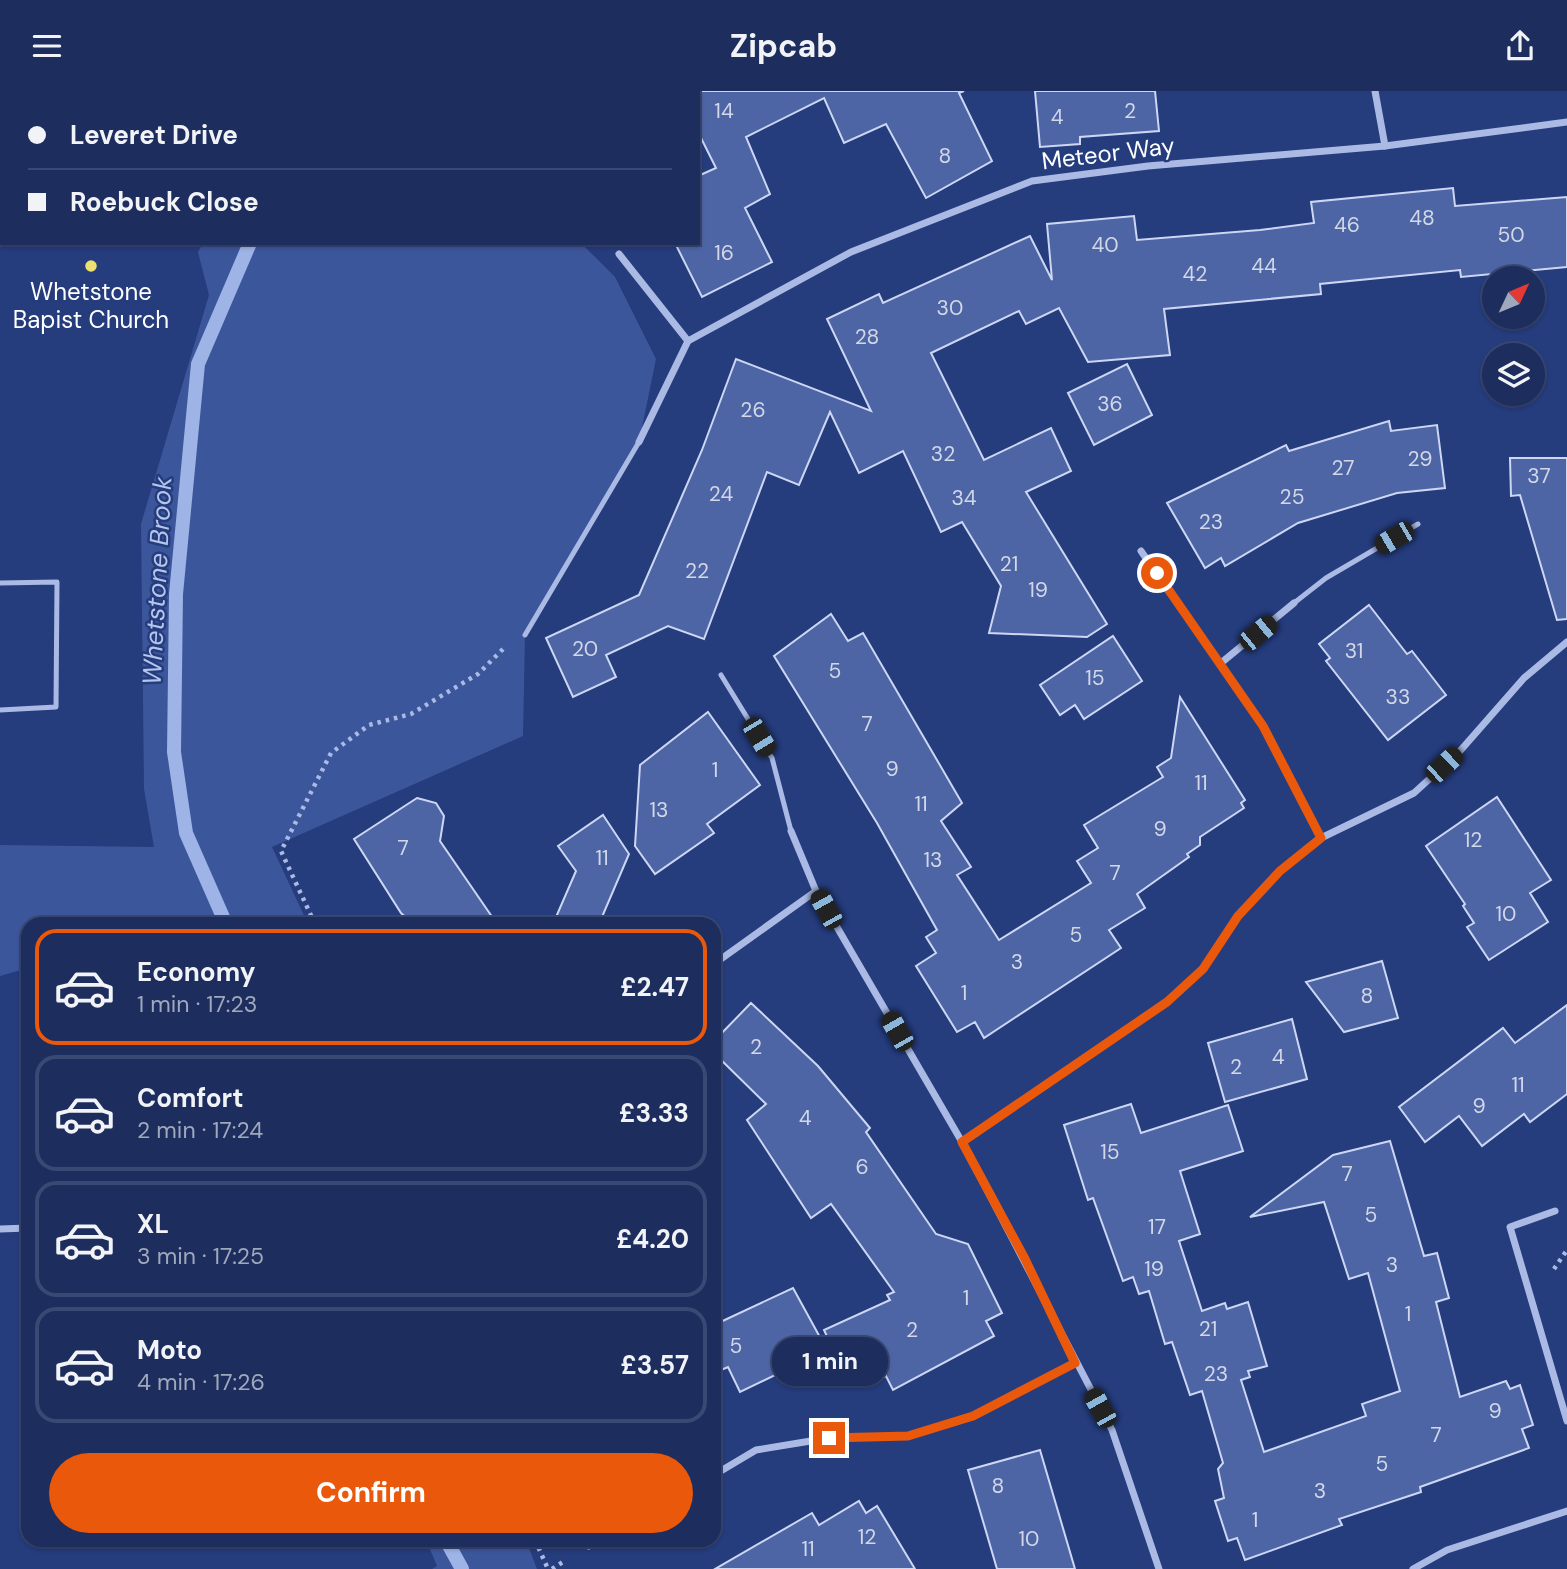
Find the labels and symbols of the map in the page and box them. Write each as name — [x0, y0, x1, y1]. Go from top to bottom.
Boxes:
house number: 14 — [714, 97, 734, 125]
house number: 2 — [1124, 97, 1136, 125]
house number: 4 — [1051, 103, 1064, 131]
street label: Meteor Way — [1040, 129, 1176, 177]
house number: 8 — [939, 142, 951, 170]
house number: 48 — [1409, 204, 1435, 232]
house number: 46 — [1334, 211, 1360, 239]
house number: 50 — [1497, 221, 1525, 249]
house number: 40 — [1091, 231, 1119, 259]
house number: 16 — [714, 239, 734, 267]
house number: 44 — [1251, 252, 1277, 280]
marker: Whetstone Bapist Church — [83, 258, 99, 274]
house number: 42 — [1183, 260, 1207, 288]
north arrow — [1482, 266, 1545, 329]
place label: Whetstone Bapist Church — [13, 276, 169, 335]
house number: 30 — [937, 294, 963, 322]
house number: 28 — [855, 323, 879, 351]
house number: 36 — [1097, 390, 1123, 418]
house number: 26 — [740, 396, 766, 424]
house number: 32 — [931, 440, 955, 468]
house number: 29 — [1407, 445, 1433, 473]
house number: 27 — [1332, 454, 1354, 482]
house number: 37 — [1527, 462, 1551, 490]
water label: Whetstone Brook — [135, 475, 179, 686]
house number: 24 — [709, 480, 733, 508]
house number: 25 — [1280, 483, 1304, 511]
house number: 34 — [951, 484, 977, 512]
house number: 23 — [1199, 508, 1223, 536]
car — [1371, 518, 1418, 558]
house number: 21 — [1000, 550, 1018, 578]
house number: 22 — [685, 557, 709, 585]
route start — [1141, 557, 1173, 589]
house number: 19 — [1028, 576, 1048, 604]
car — [1236, 612, 1281, 654]
house number: 20 — [572, 635, 598, 663]
house number: 31 — [1345, 637, 1363, 665]
house number: 5 — [829, 657, 841, 685]
house number: 15 — [1085, 664, 1105, 692]
house number: 33 — [1386, 683, 1410, 711]
house number: 7 — [861, 710, 873, 738]
car — [740, 714, 779, 760]
car — [1422, 743, 1467, 787]
house number: 9 — [885, 755, 899, 783]
house number: 1 — [712, 756, 718, 784]
house number: 11 — [1194, 769, 1208, 797]
house number: 11 — [914, 790, 928, 818]
house number: 13 — [650, 796, 668, 824]
house number: 9 — [1153, 815, 1167, 843]
house number: 12 — [1464, 826, 1482, 854]
house number: 7 — [397, 834, 409, 862]
house number: 11 — [595, 844, 609, 872]
house number: 13 — [924, 846, 942, 874]
house number: 7 — [1109, 859, 1121, 887]
car — [807, 886, 846, 932]
house number: 10 — [1496, 900, 1516, 928]
house number: 5 — [1070, 921, 1082, 949]
house number: 3 — [1011, 948, 1023, 976]
house number: 1 — [961, 979, 967, 1007]
house number: 8 — [1361, 982, 1373, 1010]
car — [878, 1008, 917, 1054]
house number: 2 — [750, 1033, 762, 1061]
house number: 4 — [1272, 1043, 1285, 1071]
house number: 2 — [1230, 1053, 1242, 1081]
house number: 11 — [1511, 1071, 1525, 1099]
house number: 9 — [1472, 1092, 1486, 1120]
house number: 4 — [799, 1104, 812, 1132]
house number: 15 — [1100, 1138, 1120, 1166]
house number: 6 — [855, 1153, 869, 1181]
house number: 7 — [1341, 1160, 1353, 1188]
house number: 5 — [1365, 1201, 1377, 1229]
house number: 17 — [1148, 1213, 1166, 1241]
house number: 3 — [1386, 1251, 1398, 1279]
house number: 19 — [1144, 1255, 1164, 1283]
house number: 1 — [963, 1284, 969, 1312]
house number: 1 — [1405, 1300, 1411, 1328]
house number: 21 — [1199, 1315, 1217, 1343]
house number: 2 — [906, 1316, 918, 1344]
house number: 5 — [730, 1332, 742, 1360]
callout: 1 min — [771, 1337, 887, 1385]
house number: 23 — [1204, 1360, 1228, 1388]
car — [1081, 1385, 1120, 1431]
house number: 9 — [1488, 1397, 1502, 1425]
house number: 7 — [1430, 1421, 1442, 1449]
route end — [813, 1422, 845, 1454]
house number: 5 — [1376, 1450, 1388, 1478]
house number: 8 — [992, 1472, 1004, 1500]
house number: 3 — [1314, 1477, 1326, 1505]
house number: 1 — [1252, 1506, 1258, 1534]
house number: 12 — [858, 1523, 876, 1551]
house number: 10 — [1019, 1525, 1039, 1553]
house number: 11 — [801, 1535, 815, 1563]

